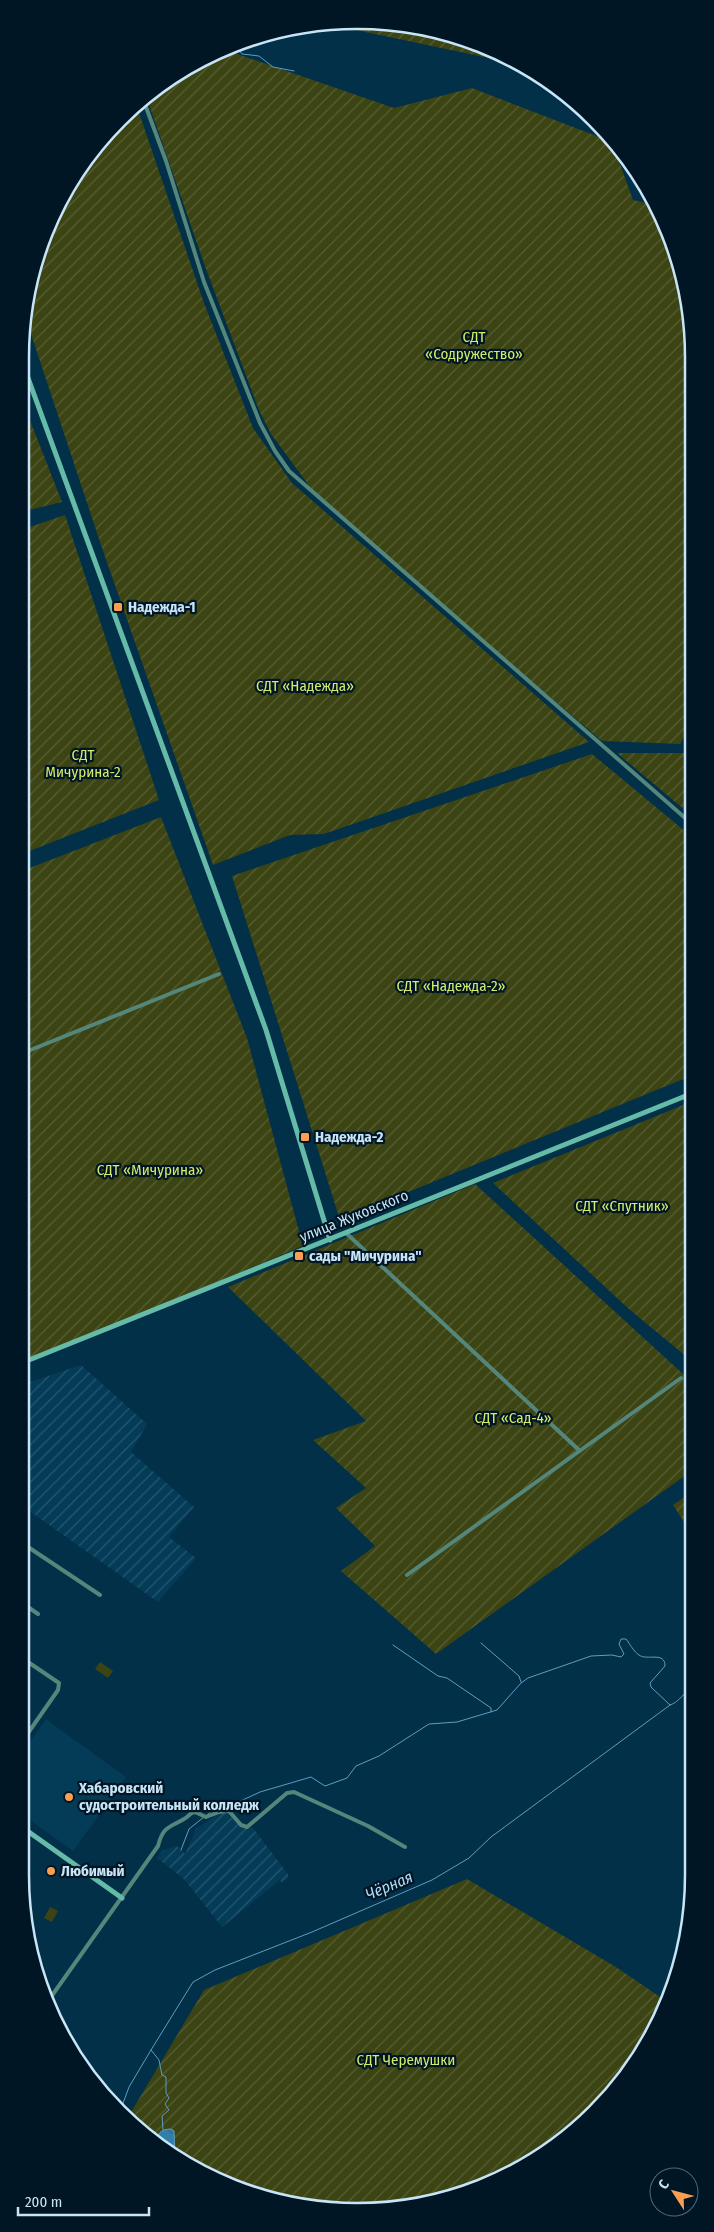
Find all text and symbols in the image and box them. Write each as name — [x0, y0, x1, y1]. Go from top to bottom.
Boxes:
park label: СДТ «Содружество» — [425, 328, 523, 363]
place label: Надежда-1 — [128, 598, 196, 616]
marker: Надежда-1 — [112, 601, 124, 613]
park label: СДТ «Надежда» — [256, 677, 354, 695]
park label: СДТ Мичурина-2 — [45, 746, 121, 781]
park label: СДТ «Надежда-2» — [396, 977, 506, 995]
place label: Надежда-2 — [315, 1128, 384, 1146]
marker: Надежда-2 — [299, 1131, 311, 1143]
park label: СДТ «Мичурина» — [97, 1161, 203, 1179]
street label: улица Жуковского — [297, 1186, 411, 1246]
park label: СДТ «Спутник» — [575, 1197, 669, 1215]
place label: сады "Мичурина" — [309, 1247, 422, 1265]
marker: сады "Мичурина" — [293, 1250, 305, 1262]
park label: СДТ «Сад-4» — [474, 1409, 552, 1427]
place label: Хабаровский судостроительный колледж — [78, 1779, 260, 1814]
marker: Хабаровский судостроительный колледж — [63, 1791, 75, 1803]
place label: Любимый — [61, 1862, 125, 1880]
marker: Любимый — [45, 1865, 57, 1877]
water label: Чёрная — [363, 1867, 416, 1904]
park label: СДТ Черемушки — [357, 2051, 455, 2069]
north arrow — [649, 2167, 699, 2217]
text: С — [655, 2176, 673, 2193]
scale bar — [18, 2184, 149, 2216]
text: 200 m — [25, 2193, 62, 2211]

